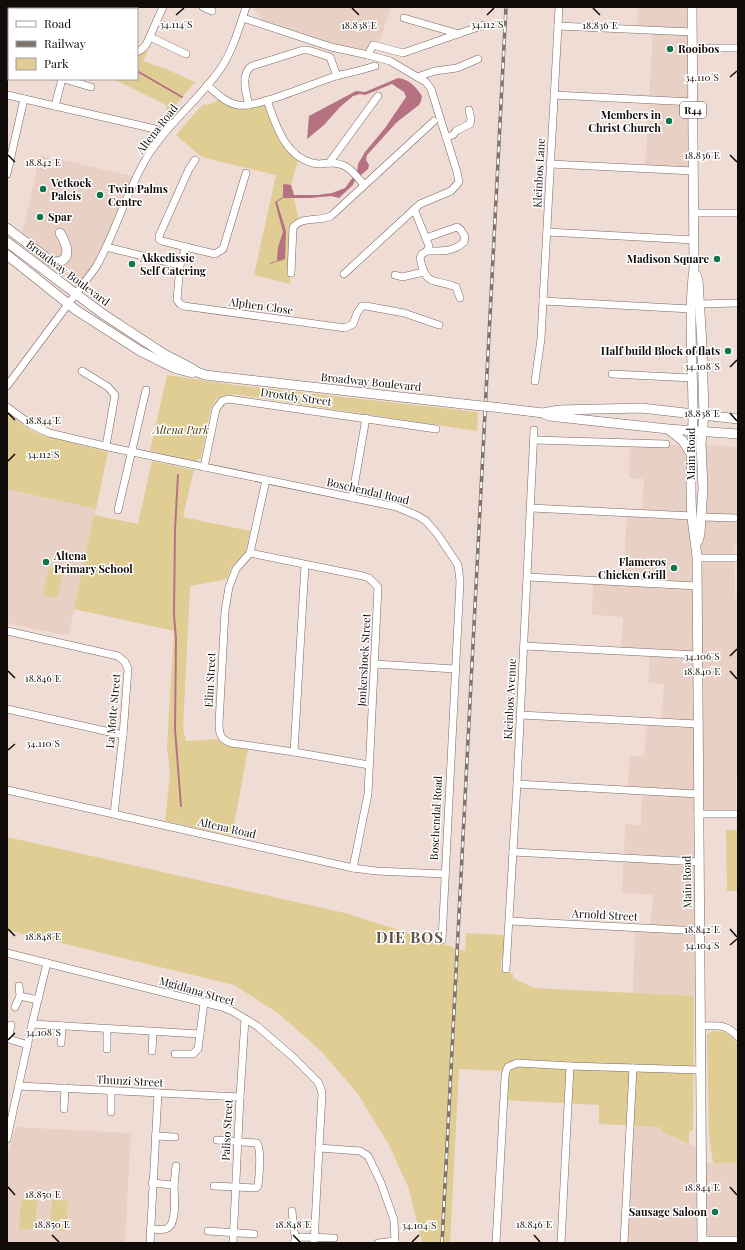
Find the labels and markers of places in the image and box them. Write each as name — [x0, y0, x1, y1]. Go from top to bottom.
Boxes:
place label: Rooibos — [678, 41, 719, 56]
marker: Rooibos — [665, 44, 675, 54]
place label: Members in Christ Church — [588, 107, 661, 135]
marker: Members in Christ Church — [664, 116, 674, 126]
place label: Vetkoek Paleis — [50, 175, 92, 203]
place label: Twin Palms Centre — [108, 181, 168, 209]
marker: Vetkoek Paleis — [38, 184, 48, 194]
marker: Twin Palms Centre — [95, 190, 105, 200]
place label: Spar — [48, 209, 73, 224]
marker: Spar — [35, 212, 45, 222]
place label: Akkedissie Self Catering — [139, 250, 207, 278]
place label: Madison Square — [627, 251, 709, 266]
marker: Madison Square — [712, 254, 722, 264]
marker: Akkedissie Self Catering — [127, 259, 137, 269]
place label: Half build Block of flats — [601, 343, 720, 358]
marker: Half build Block of flats — [723, 346, 733, 356]
place label: Altena Primary School — [53, 548, 133, 576]
place label: Flameros Chicken Grill — [598, 554, 667, 582]
marker: Altena Primary School — [41, 557, 51, 567]
marker: Flameros Chicken Grill — [669, 563, 679, 573]
place label: Sausage Saloon — [629, 1204, 707, 1219]
marker: Sausage Saloon — [710, 1207, 720, 1217]

